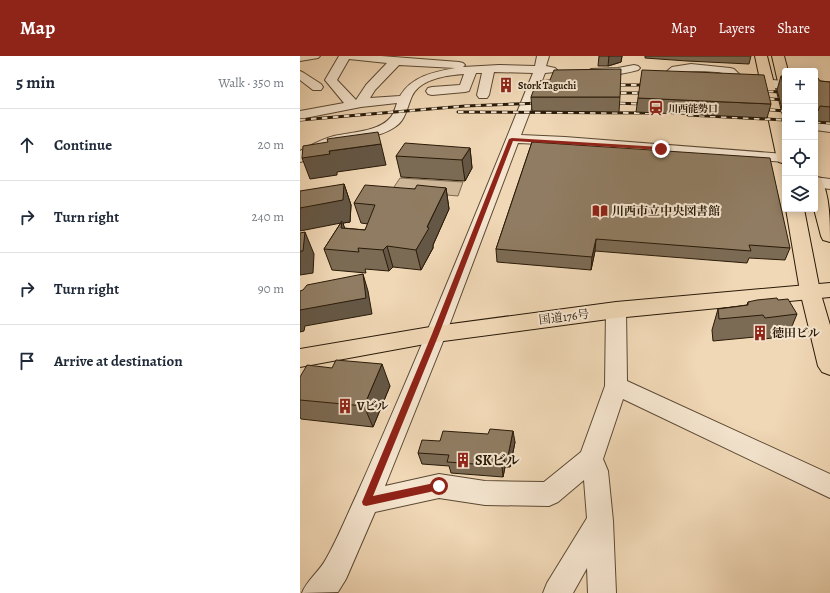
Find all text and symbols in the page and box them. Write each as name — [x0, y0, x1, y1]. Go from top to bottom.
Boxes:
text: Map — [20, 15, 55, 41]
text: Map — [671, 19, 697, 38]
text: Layers — [719, 19, 755, 38]
text: Share — [777, 19, 810, 38]
map controls — [782, 68, 818, 212]
button: + — [782, 68, 818, 104]
text: 5 min — [16, 71, 55, 94]
text: Walk · 350 m — [218, 74, 284, 91]
building icon: Stork Taguchi — [497, 76, 515, 94]
place label: Stork Taguchi — [518, 79, 576, 92]
station icon: 川西能勢口 — [647, 99, 665, 117]
place label: 川西能勢口 — [668, 102, 718, 115]
button: − — [782, 104, 818, 140]
icon: ahead — [16, 134, 38, 156]
text: Continue — [54, 135, 112, 155]
text: 20 m — [258, 136, 284, 153]
route end — [652, 140, 670, 158]
button: locate — [782, 140, 818, 176]
button: layers — [782, 176, 818, 212]
library icon: 川西市立中央図書館 — [591, 202, 609, 220]
place label: 川西市立中央図書館 — [612, 203, 720, 219]
icon: right — [16, 206, 38, 228]
text: Turn right — [54, 207, 119, 227]
text: 240 m — [252, 208, 284, 225]
icon: right — [16, 278, 38, 300]
text: Turn right — [54, 279, 119, 299]
text: 90 m — [258, 280, 284, 297]
street label: 国道176号 — [538, 306, 590, 328]
building icon: 徳田ビル — [751, 324, 769, 342]
place label: 徳田ビル — [772, 325, 820, 341]
icon: arrive — [16, 350, 38, 372]
text: Arrive at destination — [54, 351, 183, 371]
building icon: Vビル — [336, 397, 354, 415]
place label: Vビル — [356, 398, 389, 414]
building icon: SKビル — [454, 451, 472, 469]
place label: SKビル — [475, 451, 520, 470]
route start — [430, 477, 448, 495]

